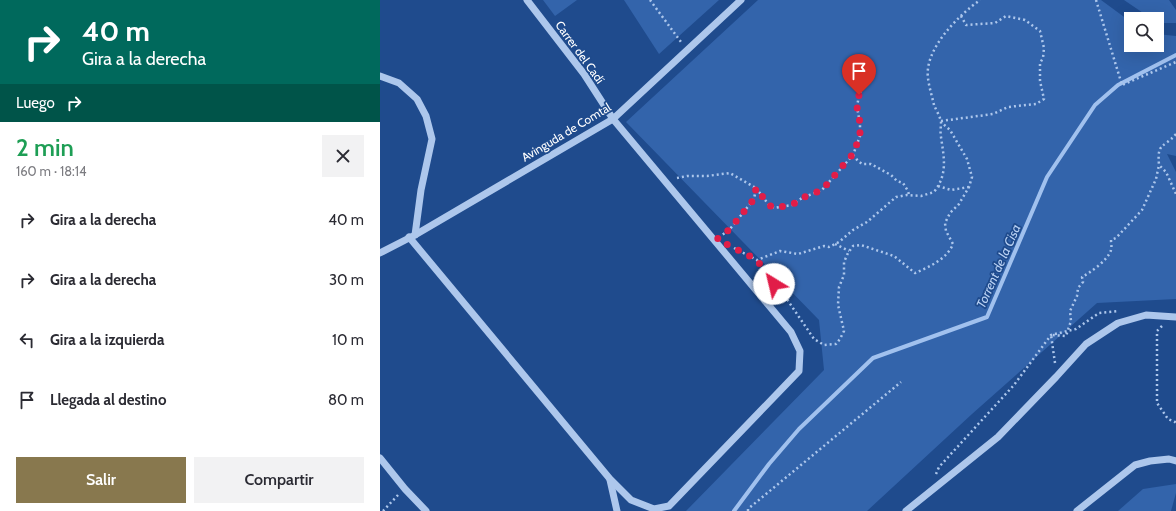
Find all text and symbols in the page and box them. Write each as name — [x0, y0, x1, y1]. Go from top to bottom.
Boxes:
map controls — [1124, 12, 1164, 52]
button: search — [1124, 12, 1164, 52]
text: 40 m — [82, 14, 150, 48]
icon: right — [16, 16, 68, 68]
street label: Carrer del Cadí — [552, 18, 608, 87]
text: Gira a la derecha — [82, 48, 206, 70]
pin — [842, 54, 876, 95]
icon: arrive — [848, 60, 870, 82]
icon: right — [63, 92, 85, 114]
text: Luego — [16, 94, 55, 112]
street label: Avinguda de Comtal — [518, 99, 614, 165]
text: 2 min — [16, 133, 74, 162]
button: close — [322, 135, 364, 177]
text: 160 m · 18:14 — [16, 163, 87, 179]
icon: right — [16, 209, 38, 231]
text: Gira a la derecha — [50, 211, 156, 229]
text: 40 m — [328, 211, 364, 229]
water label: Torrent de la Cisa — [972, 222, 1024, 310]
position arrow — [753, 263, 795, 305]
icon: right — [16, 269, 38, 291]
text: Gira a la derecha — [50, 271, 156, 289]
text: 30 m — [329, 271, 364, 289]
icon: left — [16, 329, 38, 351]
text: Gira a la izquierda — [50, 331, 164, 349]
text: 10 m — [332, 331, 364, 349]
icon: arrive — [16, 389, 38, 411]
text: Llegada al destino — [50, 391, 166, 409]
text: 80 m — [328, 391, 364, 409]
button: Salir — [16, 457, 186, 503]
button: Compartir — [194, 457, 364, 503]

